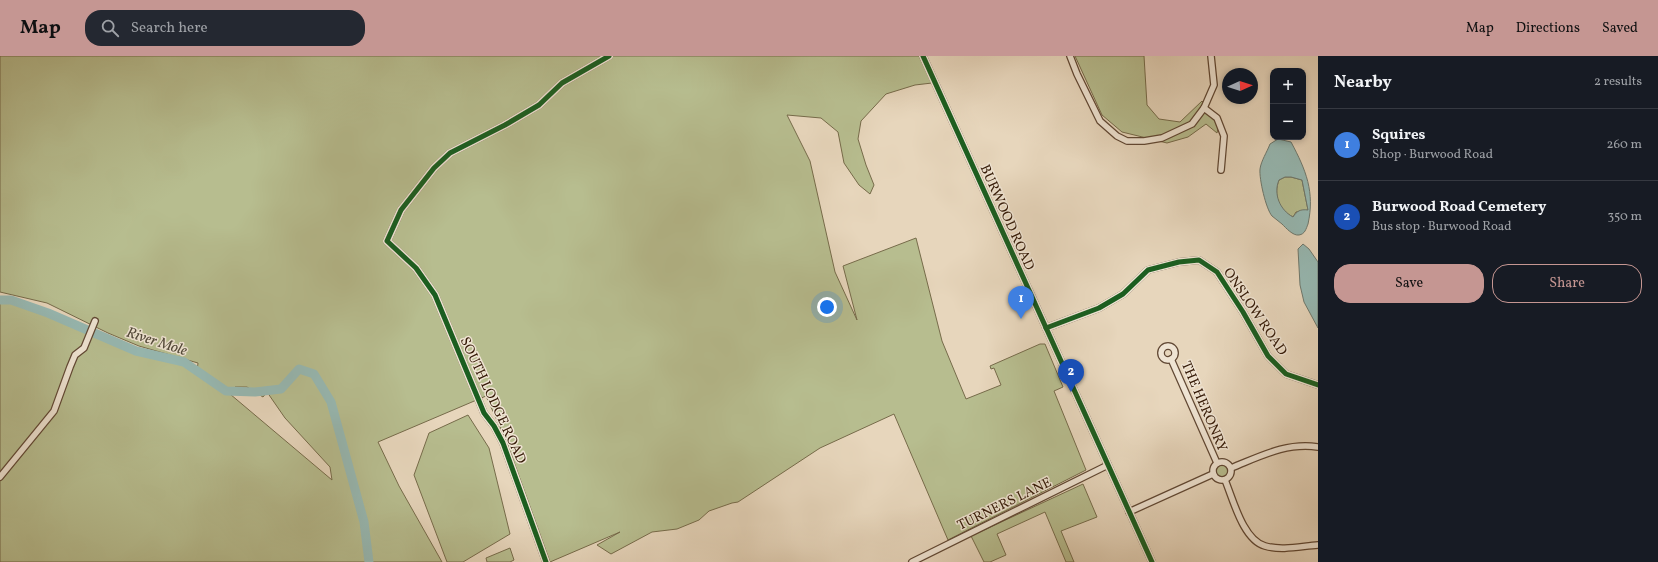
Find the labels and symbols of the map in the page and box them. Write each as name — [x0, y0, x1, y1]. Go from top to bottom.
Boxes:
north arrow — [1222, 68, 1258, 104]
street label: BURWOOD ROAD — [975, 162, 1038, 273]
street label: ONSLOW ROAD — [1218, 264, 1291, 360]
pin: 1 — [1008, 286, 1034, 319]
your location — [817, 297, 837, 317]
water label: River Mole — [123, 323, 190, 362]
street label: SOUTH LODGE ROAD — [455, 334, 530, 467]
street label: THE HERONRY — [1176, 358, 1231, 455]
pin: 2 — [1058, 359, 1084, 392]
street label: TURNERS LANE — [954, 473, 1055, 535]

